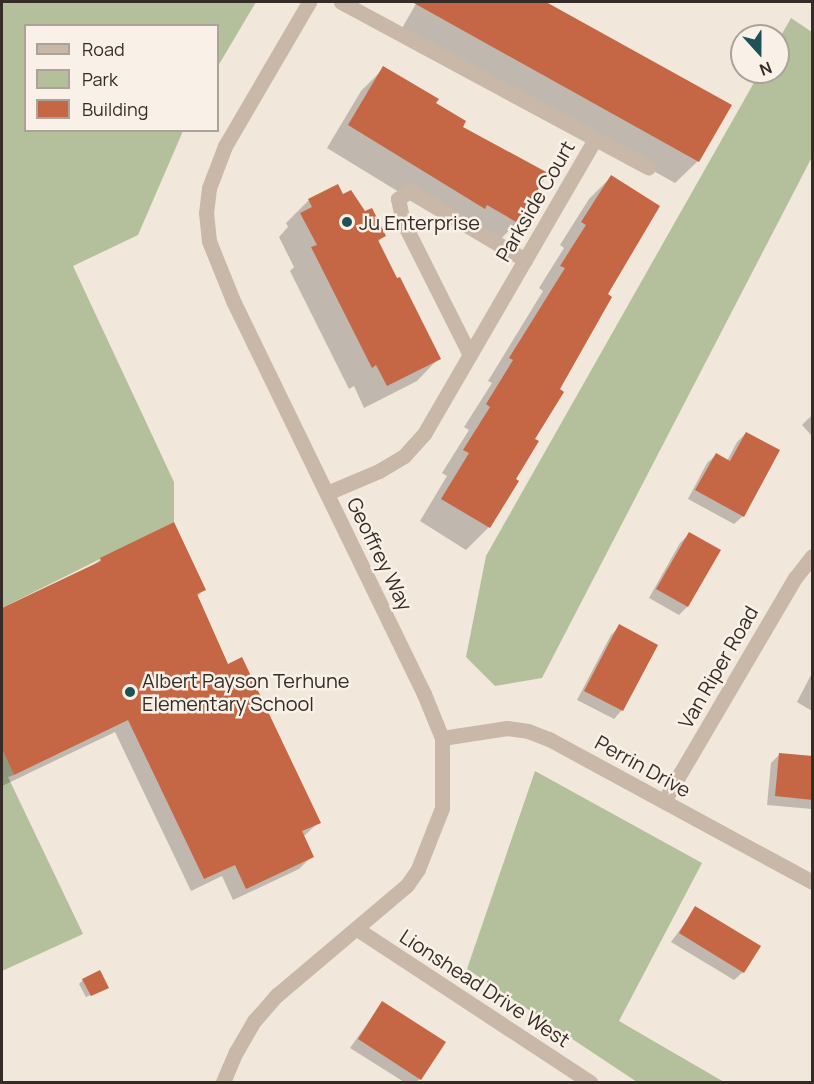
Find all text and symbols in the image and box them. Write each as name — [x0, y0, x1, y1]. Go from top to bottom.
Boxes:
legend — [24, 24, 219, 132]
north arrow — [730, 24, 790, 84]
text: Road — [82, 37, 125, 61]
text: N — [756, 57, 775, 81]
text: Park — [82, 67, 118, 91]
text: Building — [82, 97, 148, 121]
street label: Parkside Court — [491, 136, 579, 266]
place label: Ju Enterprise — [359, 210, 480, 234]
marker: Ju Enterprise — [340, 215, 354, 229]
street label: Geoffrey Way — [342, 494, 418, 614]
street label: Van Riper Road — [673, 601, 763, 733]
place label: Albert Payson Terhune Elementary School — [142, 668, 349, 715]
marker: Albert Payson Terhune Elementary School — [123, 685, 137, 699]
street label: Perrin Drive — [591, 730, 695, 802]
street label: Lionshead Drive West — [395, 924, 575, 1052]

